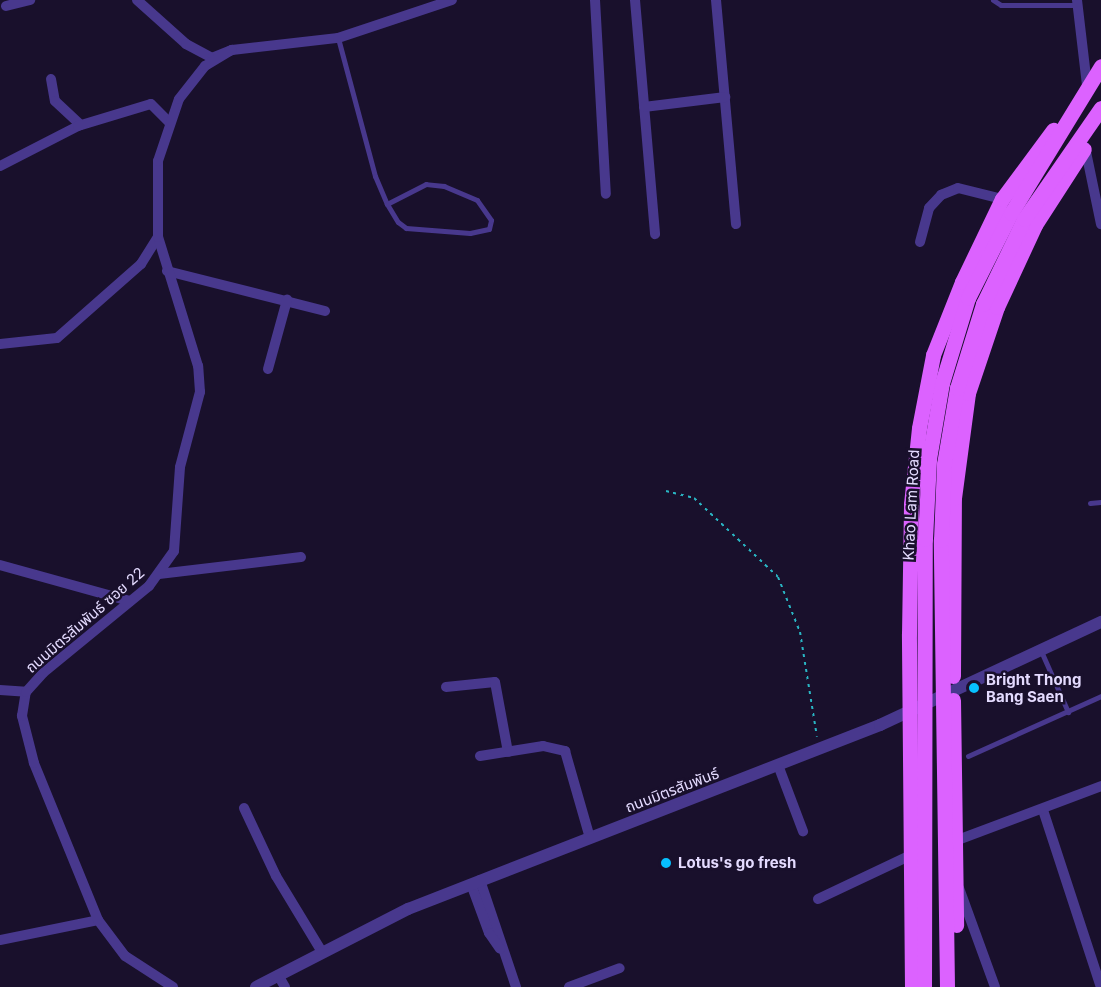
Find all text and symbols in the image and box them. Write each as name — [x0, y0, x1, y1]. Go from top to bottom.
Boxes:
street label: Khao Lam Road — [899, 449, 923, 561]
street label: ถนนมิตรสัมพันธ์ ซอย 22 — [22, 563, 148, 677]
place label: Bright Thong Bang Saen — [986, 670, 1081, 705]
marker: Bright Thong Bang Saen — [967, 681, 981, 695]
street label: ถนนมิตรสัมพันธ์ — [623, 764, 721, 816]
place label: Lotus's go fresh — [678, 854, 796, 872]
marker: Lotus's go fresh — [659, 856, 673, 870]

